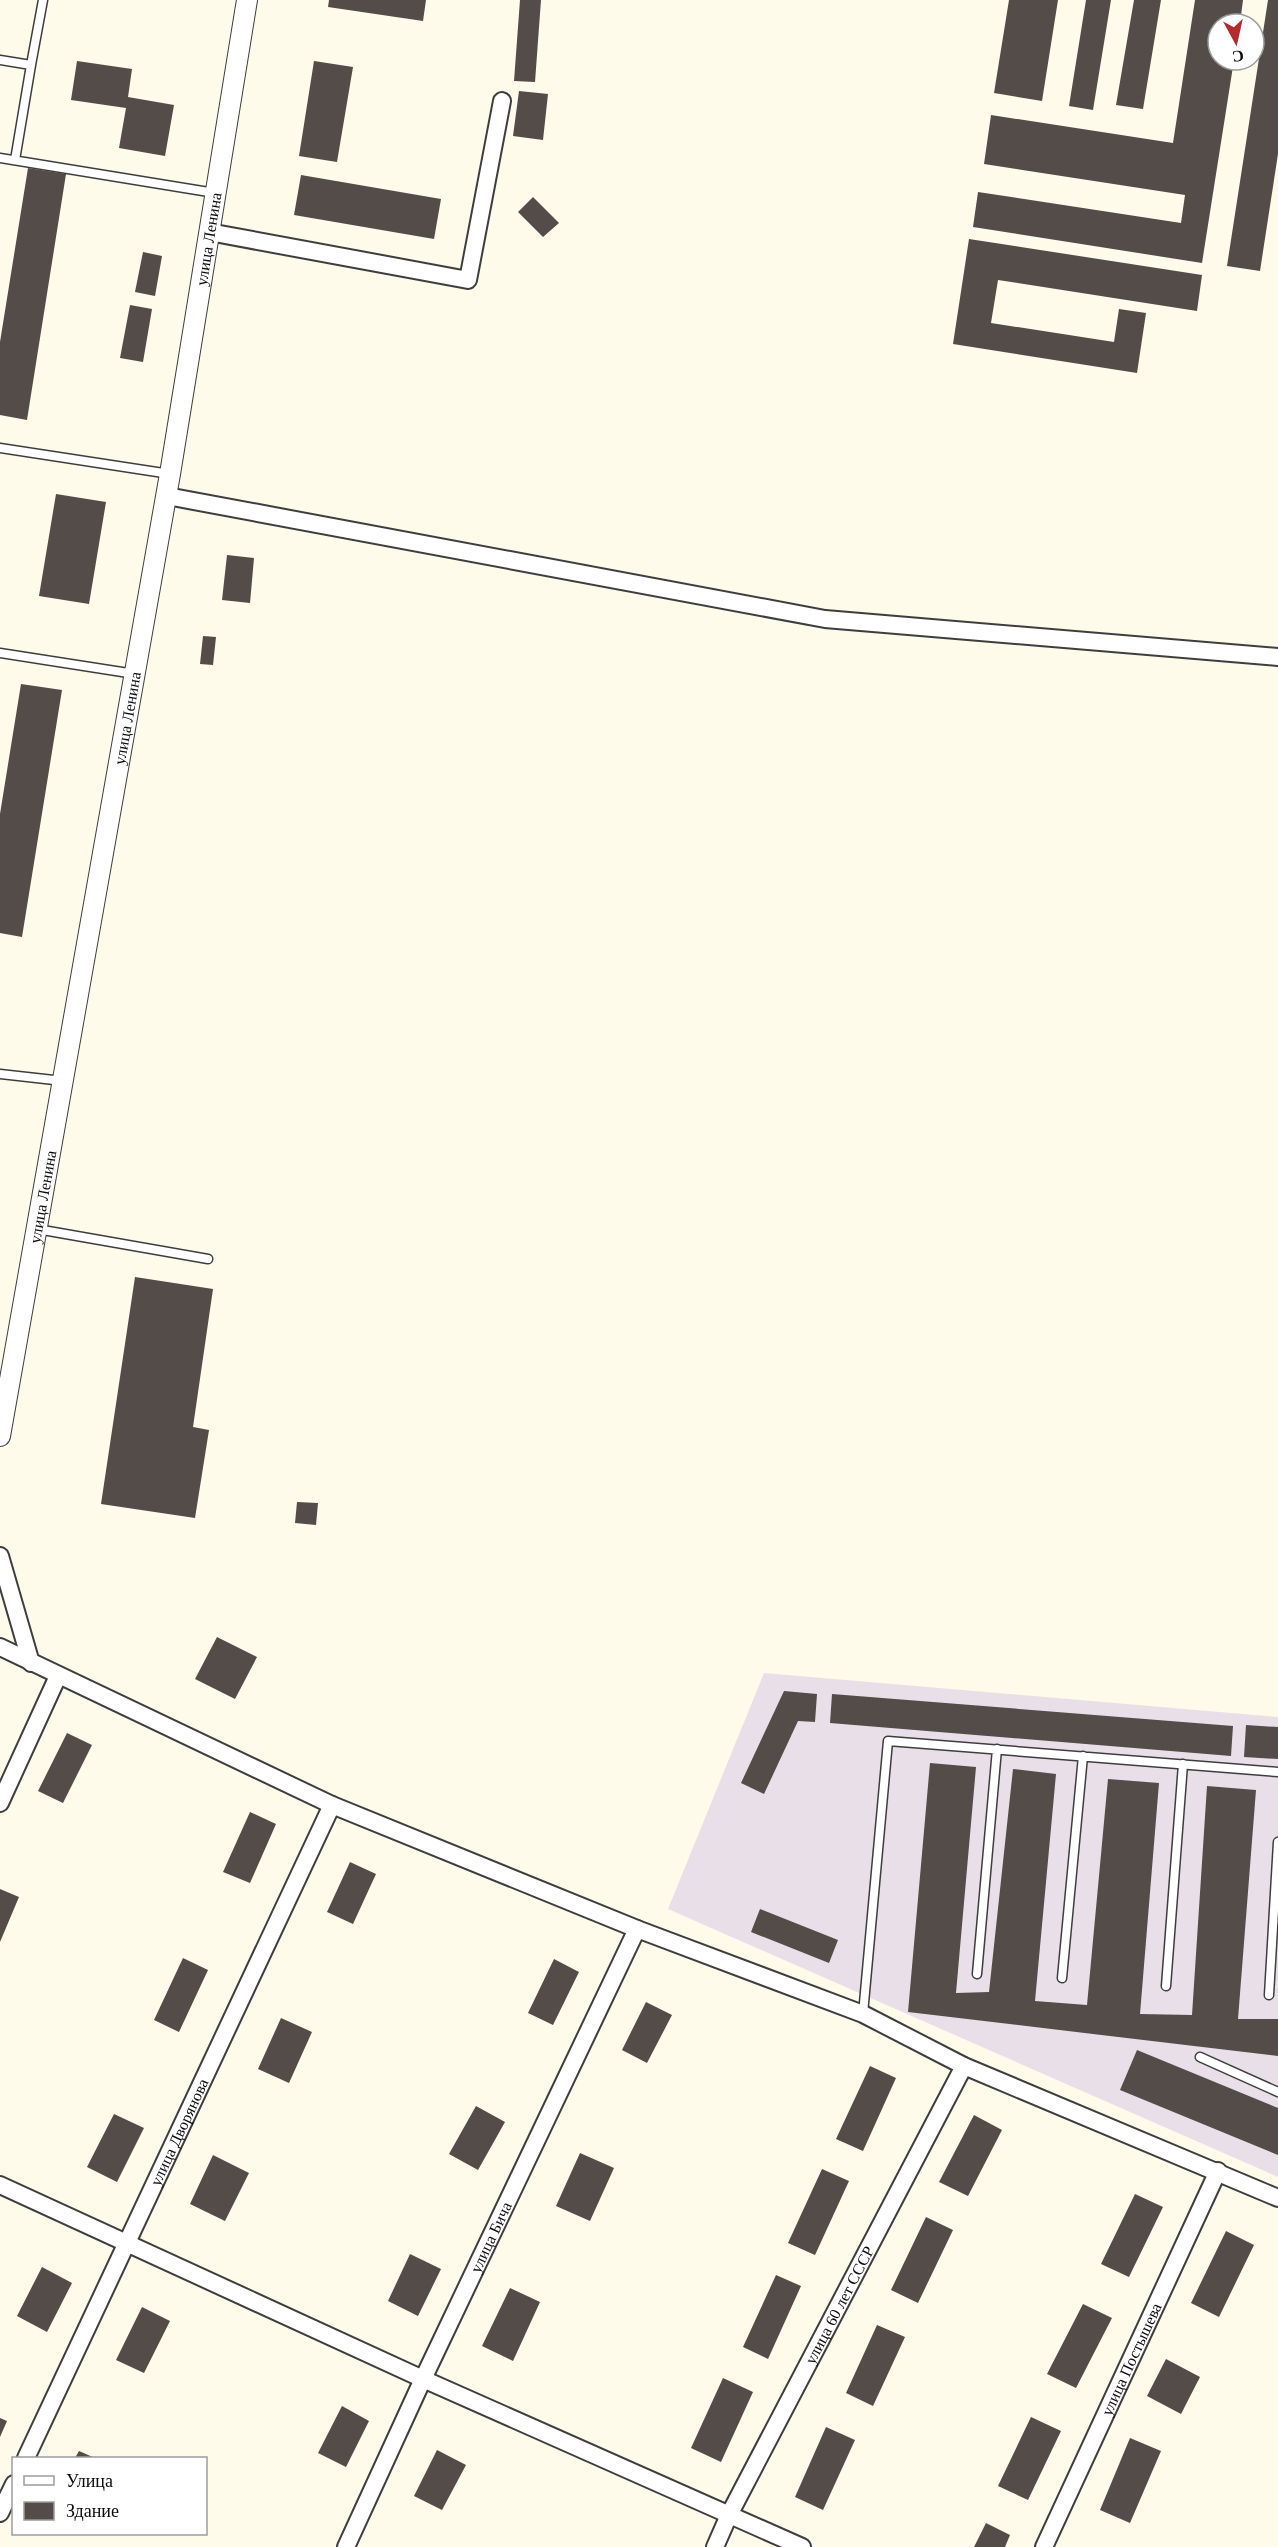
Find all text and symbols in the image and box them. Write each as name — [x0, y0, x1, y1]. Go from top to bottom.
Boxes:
north arrow — [1206, 12, 1266, 72]
text: С — [1231, 47, 1245, 66]
street label: улица Ленина — [192, 191, 224, 287]
street label: улица Ленина — [110, 670, 143, 766]
street label: улица Ленина — [26, 1149, 59, 1245]
street label: улица Дворянова — [146, 2076, 211, 2189]
street label: улица Бича — [466, 2199, 515, 2276]
street label: улица 60 лет СССР — [801, 2243, 877, 2367]
street label: улица Постышева — [1098, 2300, 1164, 2419]
legend — [12, 2457, 207, 2535]
text: Улица — [66, 2471, 113, 2491]
text: Здание — [66, 2501, 119, 2521]

